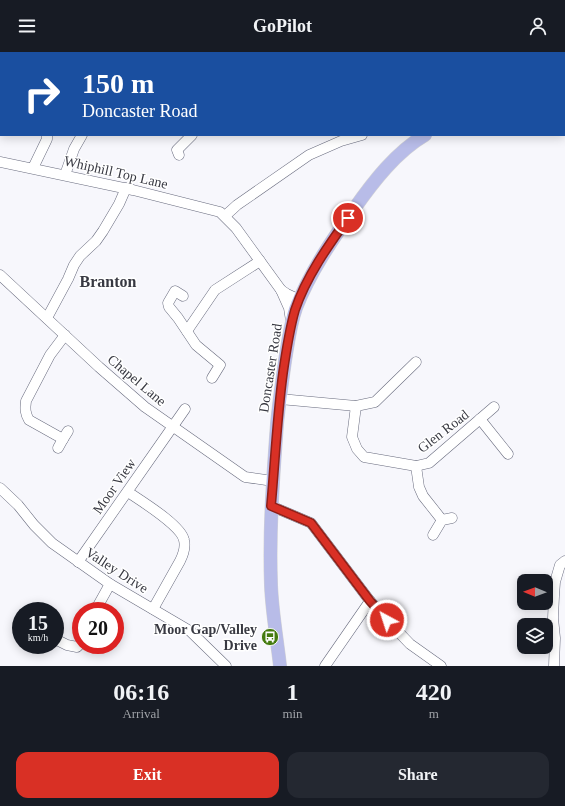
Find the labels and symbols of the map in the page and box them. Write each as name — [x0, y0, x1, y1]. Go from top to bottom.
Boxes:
street label: Whiphill Top Lane — [63, 153, 169, 192]
pin — [331, 201, 365, 235]
district label: Branton — [80, 273, 137, 290]
street label: Doncaster Road — [256, 323, 285, 414]
street label: Chapel Lane — [105, 352, 169, 409]
street label: Glen Road — [415, 407, 472, 456]
street label: Moor View — [90, 455, 139, 517]
street label: Valley Drive — [83, 545, 151, 596]
north arrow — [517, 574, 553, 610]
position arrow — [366, 599, 408, 641]
speed limit sign: 20 — [72, 602, 124, 654]
place label: Moor Gap/Valley Drive — [154, 622, 257, 653]
bus stop icon: Moor Gap/Valley Drive — [260, 627, 280, 647]

